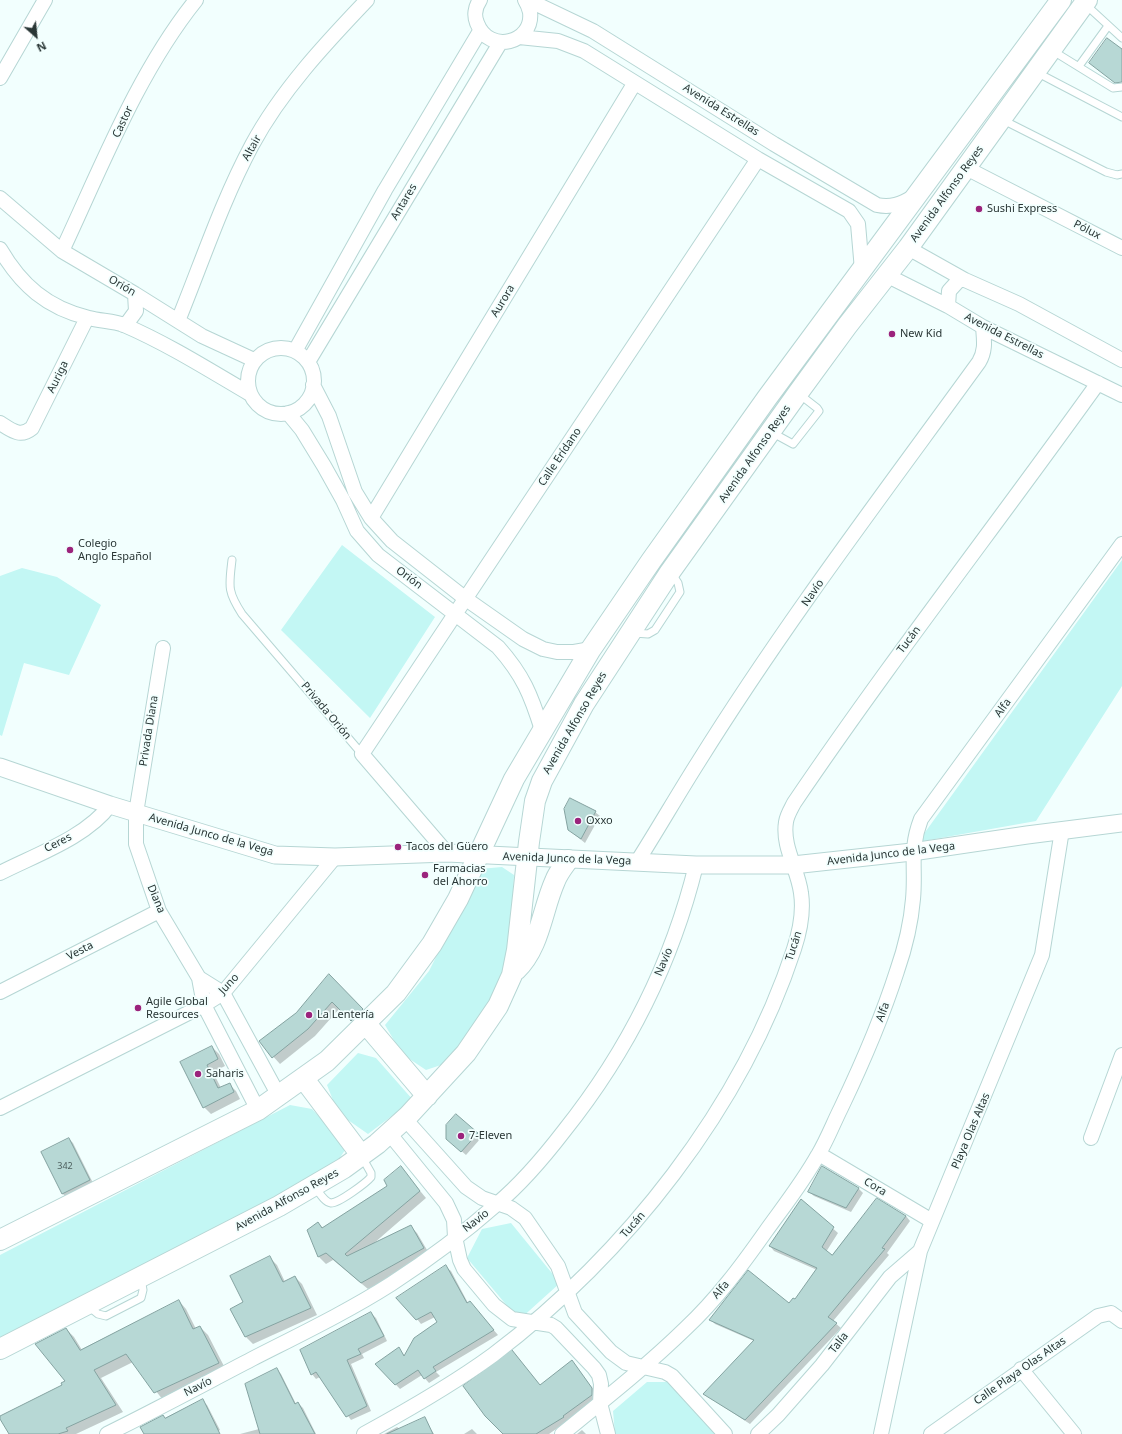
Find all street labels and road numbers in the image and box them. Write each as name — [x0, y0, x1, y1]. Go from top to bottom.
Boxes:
street label: Avenida Estrellas — [681, 81, 761, 139]
street label: Castor — [110, 104, 136, 140]
street label: Altair — [240, 133, 264, 163]
street label: Avenida Alfonso Reyes — [908, 143, 986, 245]
street label: Antares — [388, 182, 420, 222]
street label: Pólux — [1071, 218, 1103, 242]
street label: Orión — [106, 273, 138, 299]
street label: Aurora — [488, 282, 518, 320]
street label: Avenida Estrellas — [962, 310, 1046, 362]
street label: Auriga — [45, 359, 71, 395]
street label: Avenida Alfonso Reyes — [716, 403, 794, 505]
street label: Calle Erídano — [536, 425, 584, 489]
street label: Orión — [393, 564, 425, 592]
street label: Navío — [799, 577, 827, 609]
street label: Tucán — [895, 624, 923, 656]
street label: Avenida Alfonso Reyes — [540, 669, 610, 777]
street label: Privada Orión — [298, 680, 354, 742]
street label: Privada Diana — [137, 695, 161, 767]
street label: Alfa — [992, 696, 1014, 720]
street label: Avenida Junco de la Vega — [147, 811, 275, 859]
street label: Ceres — [42, 831, 74, 855]
street label: Avenida Junco de la Vega — [826, 840, 956, 868]
street label: Avenida Junco de la Vega — [502, 850, 632, 868]
street label: Diana — [144, 883, 168, 915]
street label: Tucán — [783, 929, 805, 963]
street label: Vesta — [65, 939, 95, 963]
street label: Navío — [652, 946, 676, 978]
street label: Juno — [216, 971, 242, 997]
street label: Alfa — [873, 1000, 893, 1024]
street label: Playa Olas Altas — [949, 1091, 993, 1171]
street label: Avenida Alfonso Reyes — [233, 1166, 341, 1234]
street label: Cora — [861, 1175, 889, 1199]
street label: Navío — [460, 1207, 492, 1235]
street label: Tucán — [618, 1209, 648, 1241]
street label: Alfa — [710, 1278, 732, 1302]
street label: Talía — [827, 1330, 851, 1356]
street label: Calle Playa Olas Altas — [971, 1334, 1069, 1408]
street label: Navío — [182, 1374, 214, 1400]

